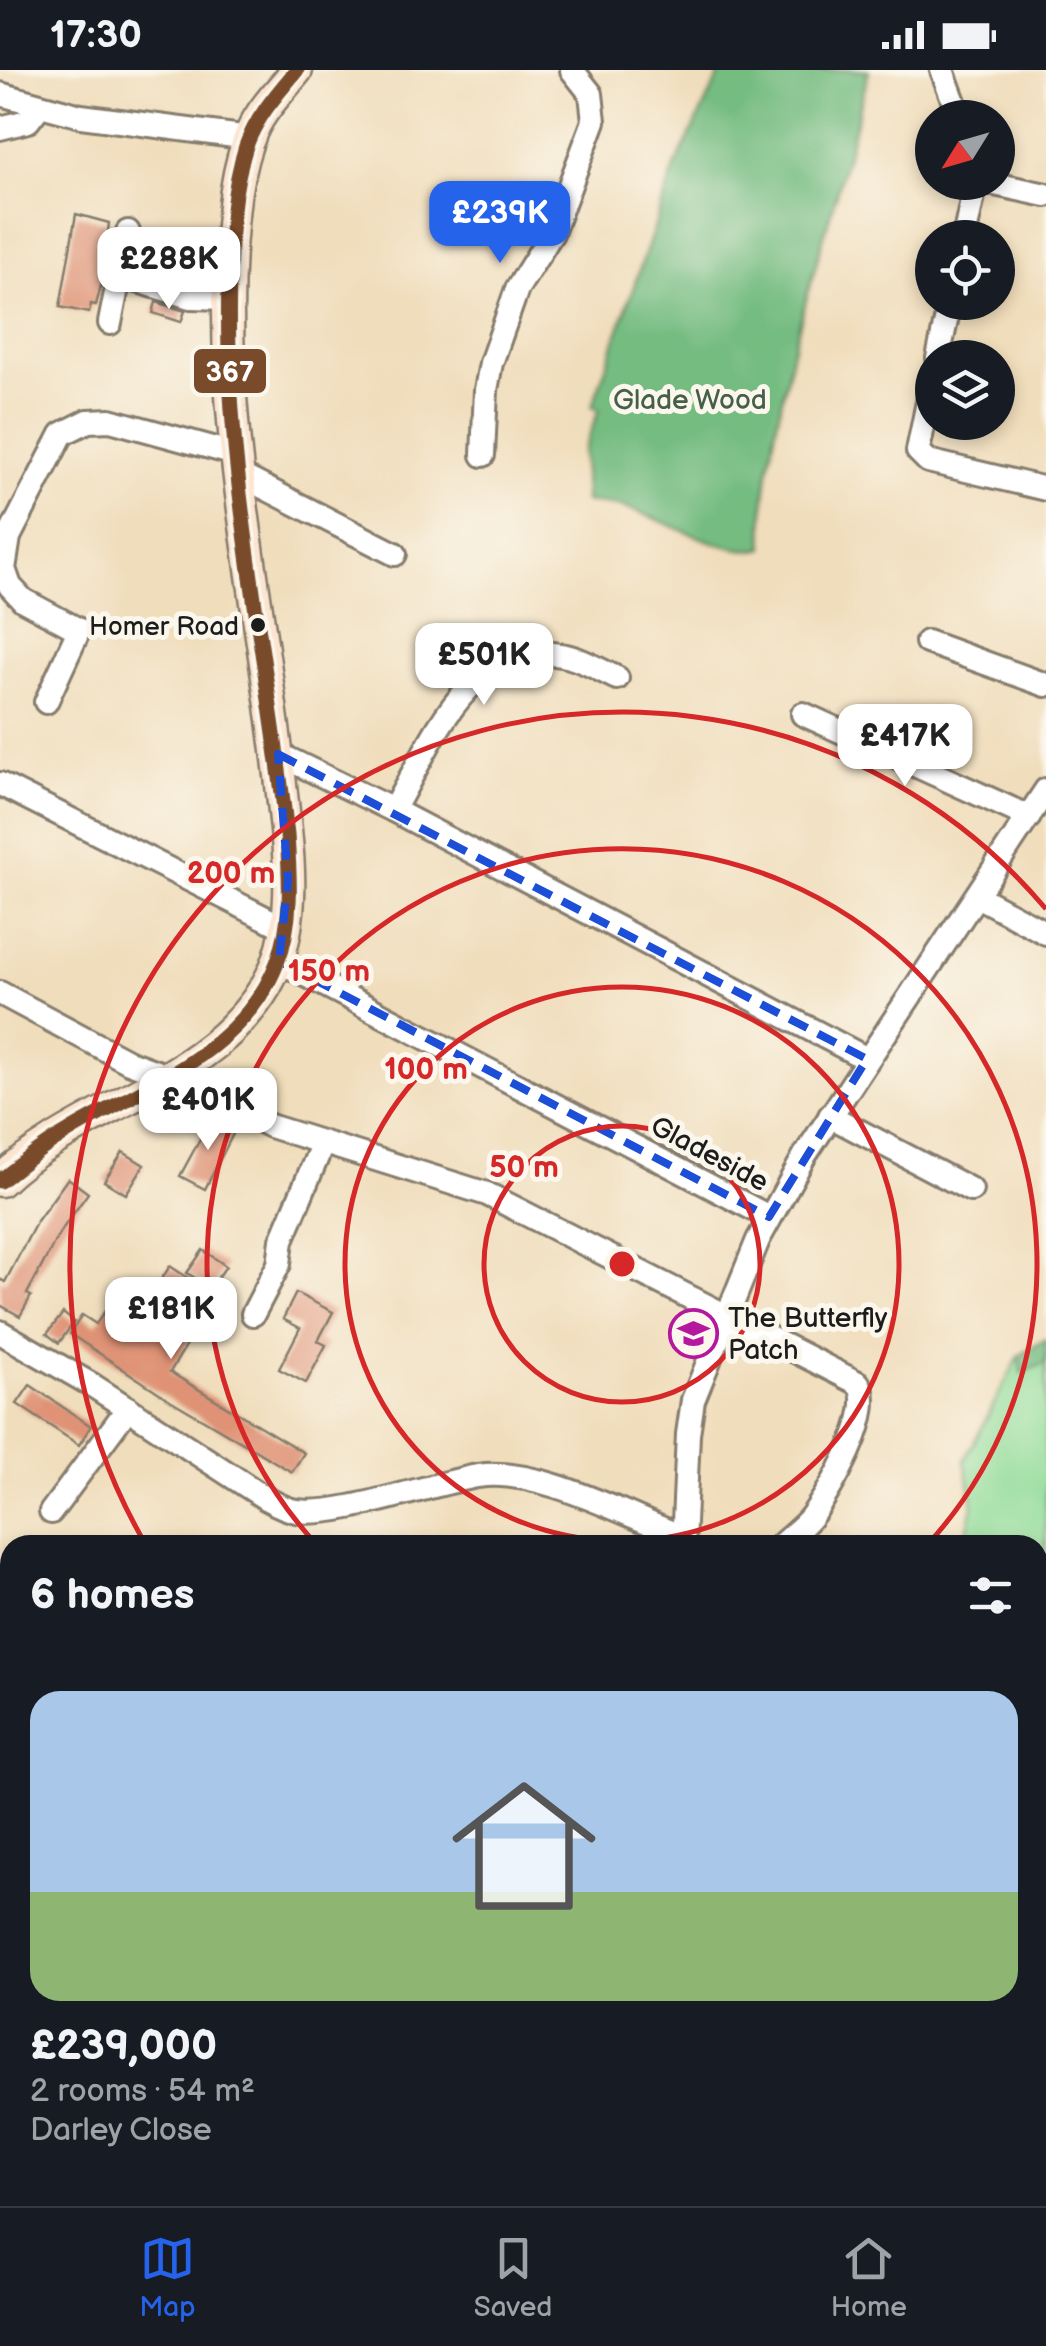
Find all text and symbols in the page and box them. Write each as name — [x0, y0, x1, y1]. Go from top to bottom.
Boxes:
text: 17:30 — [50, 13, 142, 58]
north arrow — [915, 100, 1015, 200]
map controls — [915, 100, 1015, 440]
pin: £239K — [430, 181, 570, 266]
text: £239K — [451, 194, 549, 233]
button: locate — [915, 220, 1015, 320]
pin: £288K — [99, 227, 239, 312]
text: £288K — [119, 240, 219, 279]
button: layers — [915, 340, 1015, 440]
line badge: 367 — [192, 347, 268, 395]
text: 367 — [206, 356, 254, 389]
park label: Glade Wood — [613, 384, 767, 417]
place label: Homer Road — [89, 612, 239, 643]
marker: Homer Road — [248, 615, 268, 635]
pin: £501K — [414, 623, 554, 708]
text: £501K — [437, 636, 531, 675]
pin: £417K — [835, 704, 975, 789]
text: £417K — [859, 717, 951, 756]
text: 200 m — [187, 856, 275, 892]
text: 150 m — [288, 954, 370, 990]
text: 100 m — [384, 1052, 468, 1088]
pin: £401K — [138, 1068, 278, 1153]
text: £401K — [161, 1081, 255, 1120]
street label: Gladeside — [645, 1110, 774, 1199]
text: 50 m — [489, 1150, 559, 1186]
centre of rings — [604, 1246, 640, 1282]
pin: £181K — [101, 1277, 241, 1362]
text: £181K — [127, 1290, 215, 1329]
place label: The Butterfly Patch — [728, 1302, 888, 1367]
school or university icon: The Butterfly Patch — [667, 1307, 719, 1359]
icon: filters — [963, 1568, 1018, 1623]
text: 6 homes — [30, 1570, 194, 1621]
icon: home — [434, 1756, 614, 1936]
text: £239,000 — [30, 2021, 217, 2072]
text: 2 rooms · 54 m² — [30, 2072, 255, 2111]
text: Darley Close — [30, 2111, 212, 2150]
tab: Map — [139, 2231, 195, 2324]
tab: Saved — [474, 2231, 552, 2324]
tab: Home — [831, 2231, 907, 2324]

